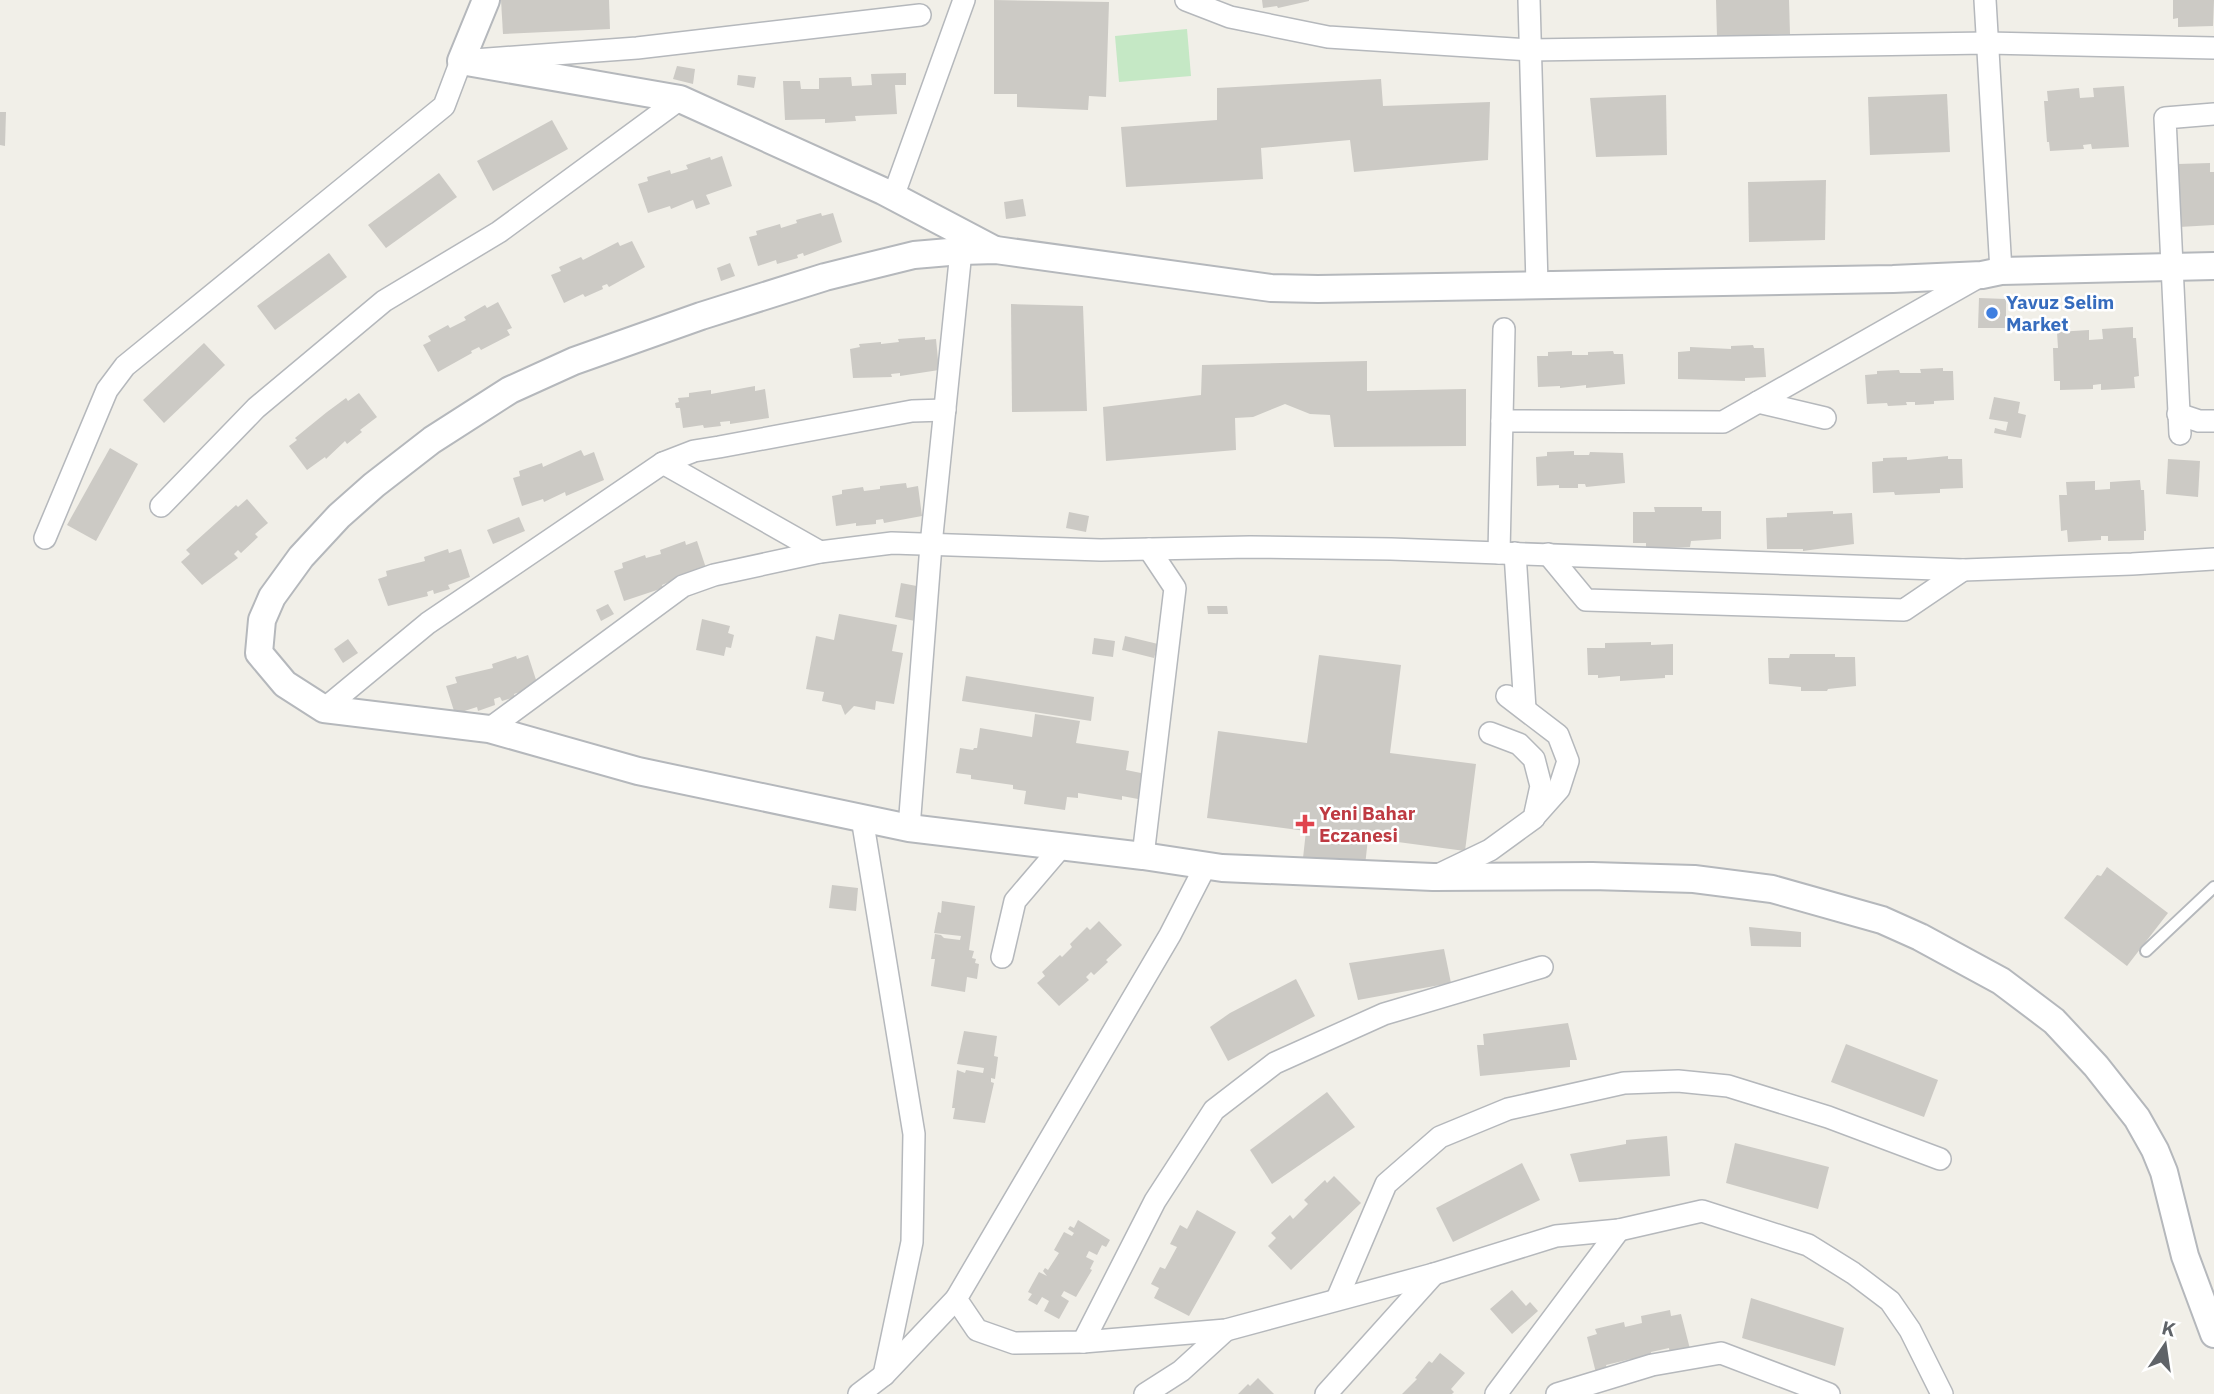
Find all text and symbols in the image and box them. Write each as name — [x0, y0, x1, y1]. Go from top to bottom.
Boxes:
place label: Yavuz Selim Market — [2006, 290, 2114, 336]
marker: Yavuz Selim Market — [1984, 305, 2000, 321]
place label: Yeni Bahar Eczanesi — [1319, 801, 1416, 847]
marker: Yeni Bahar Eczanesi — [1297, 816, 1313, 832]
north arrow — [2130, 1310, 2200, 1380]
text: K — [2160, 1315, 2178, 1342]

